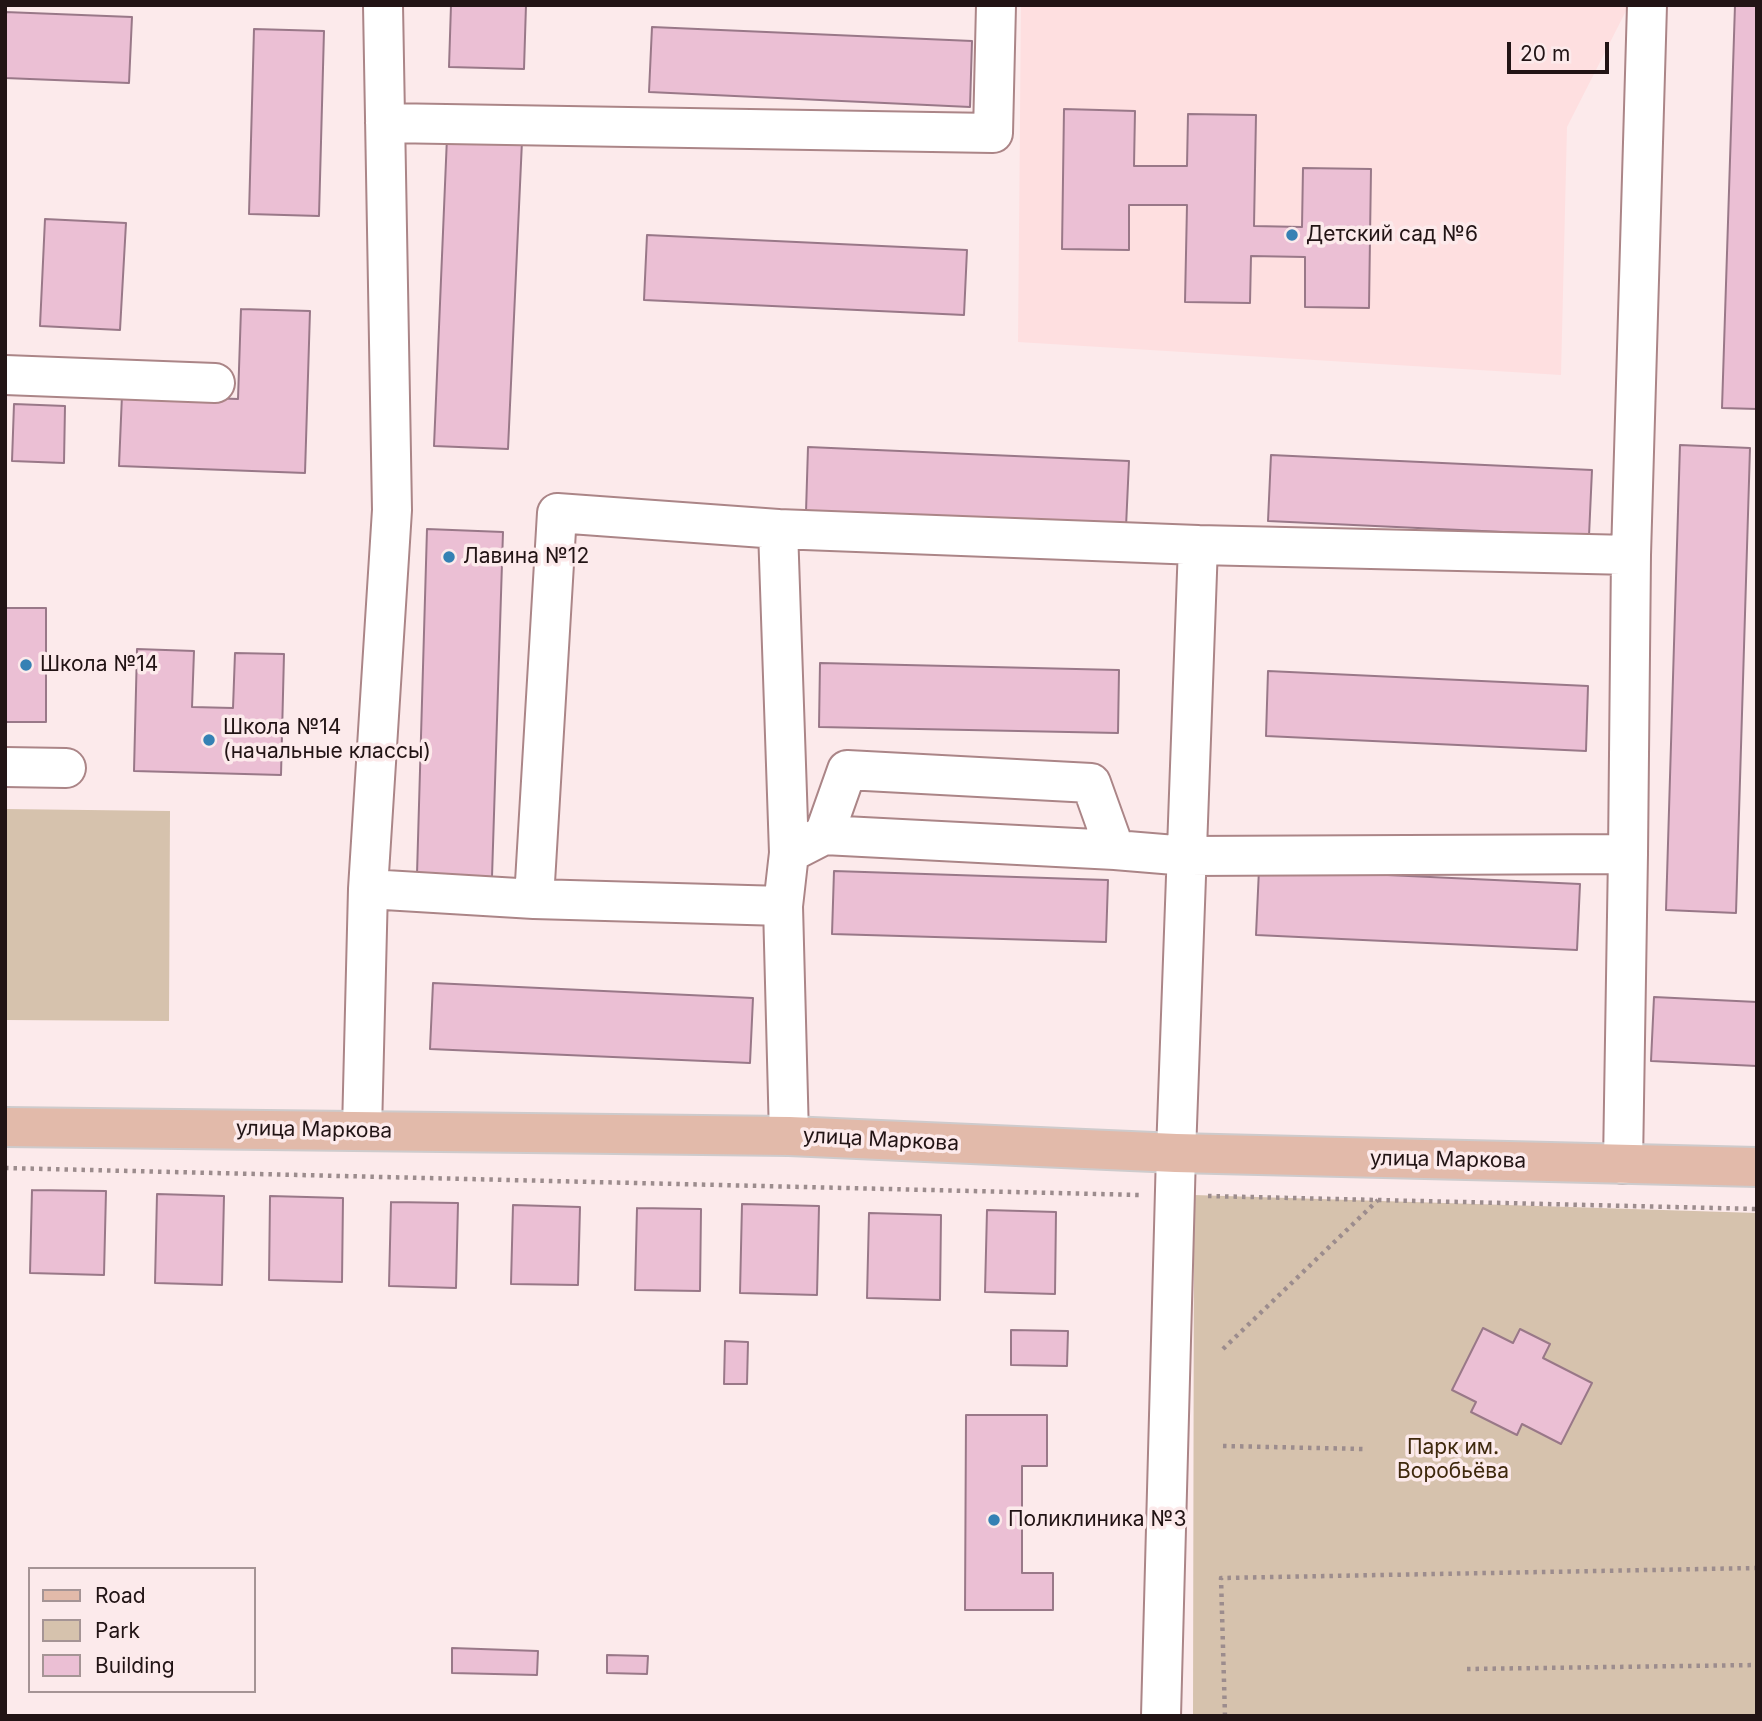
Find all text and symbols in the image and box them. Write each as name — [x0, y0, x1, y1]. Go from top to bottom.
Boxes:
scale bar — [1510, 28, 1612, 72]
text: 20 m — [1520, 41, 1570, 66]
place label: Детский сад №6 — [1306, 222, 1478, 248]
marker: Детский сад №6 — [1284, 227, 1300, 243]
place label: Лавина №12 — [463, 544, 589, 570]
marker: Лавина №12 — [441, 549, 457, 565]
place label: Школа №14 — [40, 652, 158, 678]
marker: Школа №14 — [18, 657, 34, 673]
place label: Школа №14 (начальные классы) — [223, 715, 431, 765]
marker: Школа №14 (начальные классы) — [201, 732, 217, 748]
street label: улица Маркова — [236, 1116, 392, 1144]
street label: улица Маркова — [802, 1123, 960, 1157]
street label: улица Маркова — [1370, 1146, 1526, 1174]
park label: Парк им. Воробьёва — [1397, 1435, 1509, 1485]
place label: Поликлиника №3 — [1008, 1507, 1186, 1533]
marker: Поликлиника №3 — [986, 1512, 1002, 1528]
legend — [28, 1567, 256, 1693]
text: Road — [95, 1583, 146, 1608]
text: Park — [95, 1618, 140, 1643]
text: Building — [95, 1653, 175, 1678]

